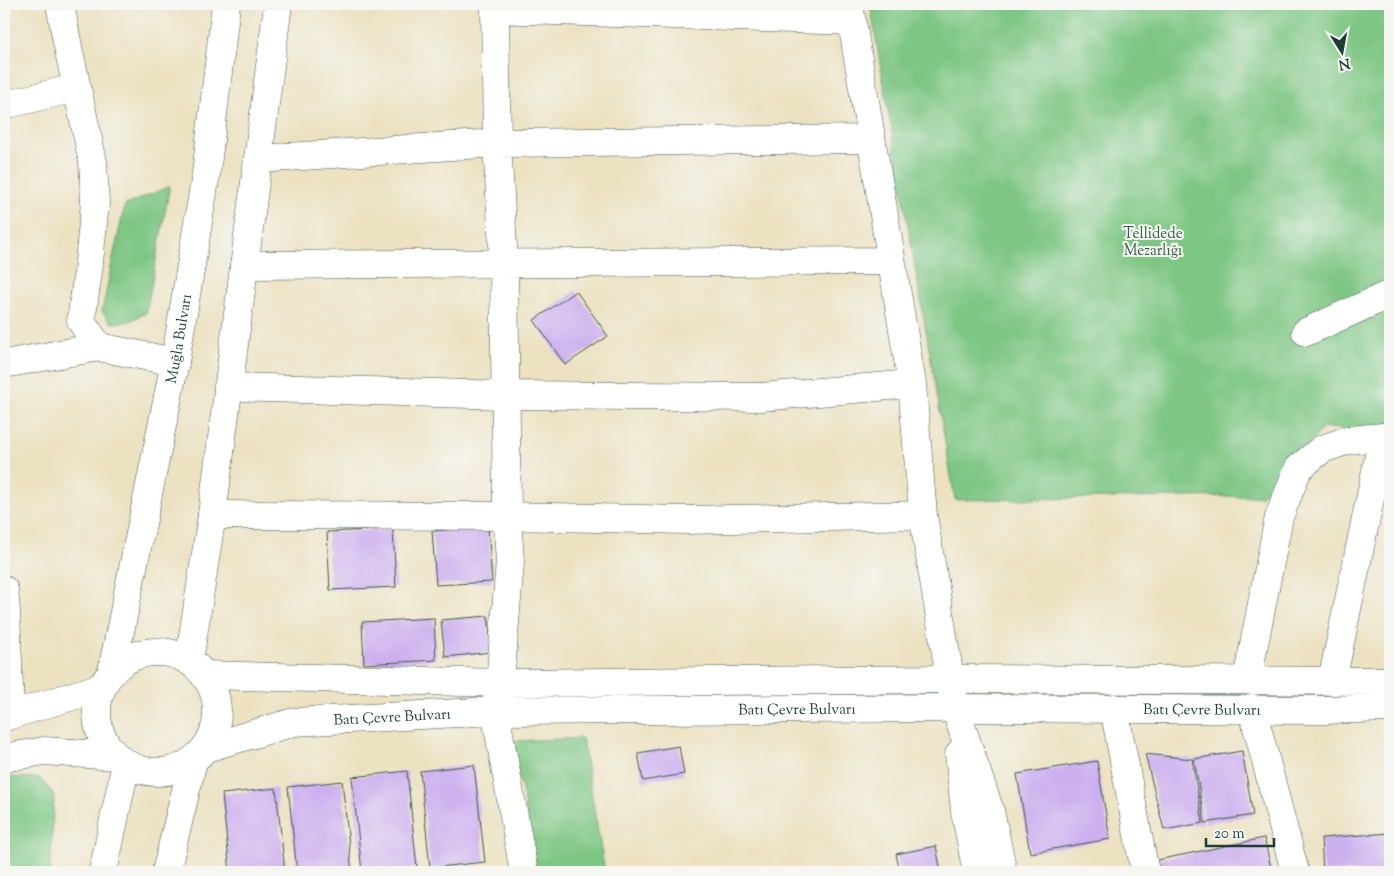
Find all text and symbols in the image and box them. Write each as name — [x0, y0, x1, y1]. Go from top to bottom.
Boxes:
north arrow — [1316, 28, 1366, 78]
text: N — [1337, 52, 1351, 74]
park label: Tellidede Mezarlığı — [1123, 224, 1183, 262]
street label: Muğla Bulvarı — [162, 293, 198, 386]
street label: Batı Çevre Bulvarı — [738, 700, 856, 721]
street label: Batı Çevre Bulvarı — [1143, 700, 1261, 722]
street label: Batı Çevre Bulvarı — [333, 704, 451, 732]
scale bar — [1206, 816, 1274, 848]
text: 20 m — [1214, 824, 1245, 845]

